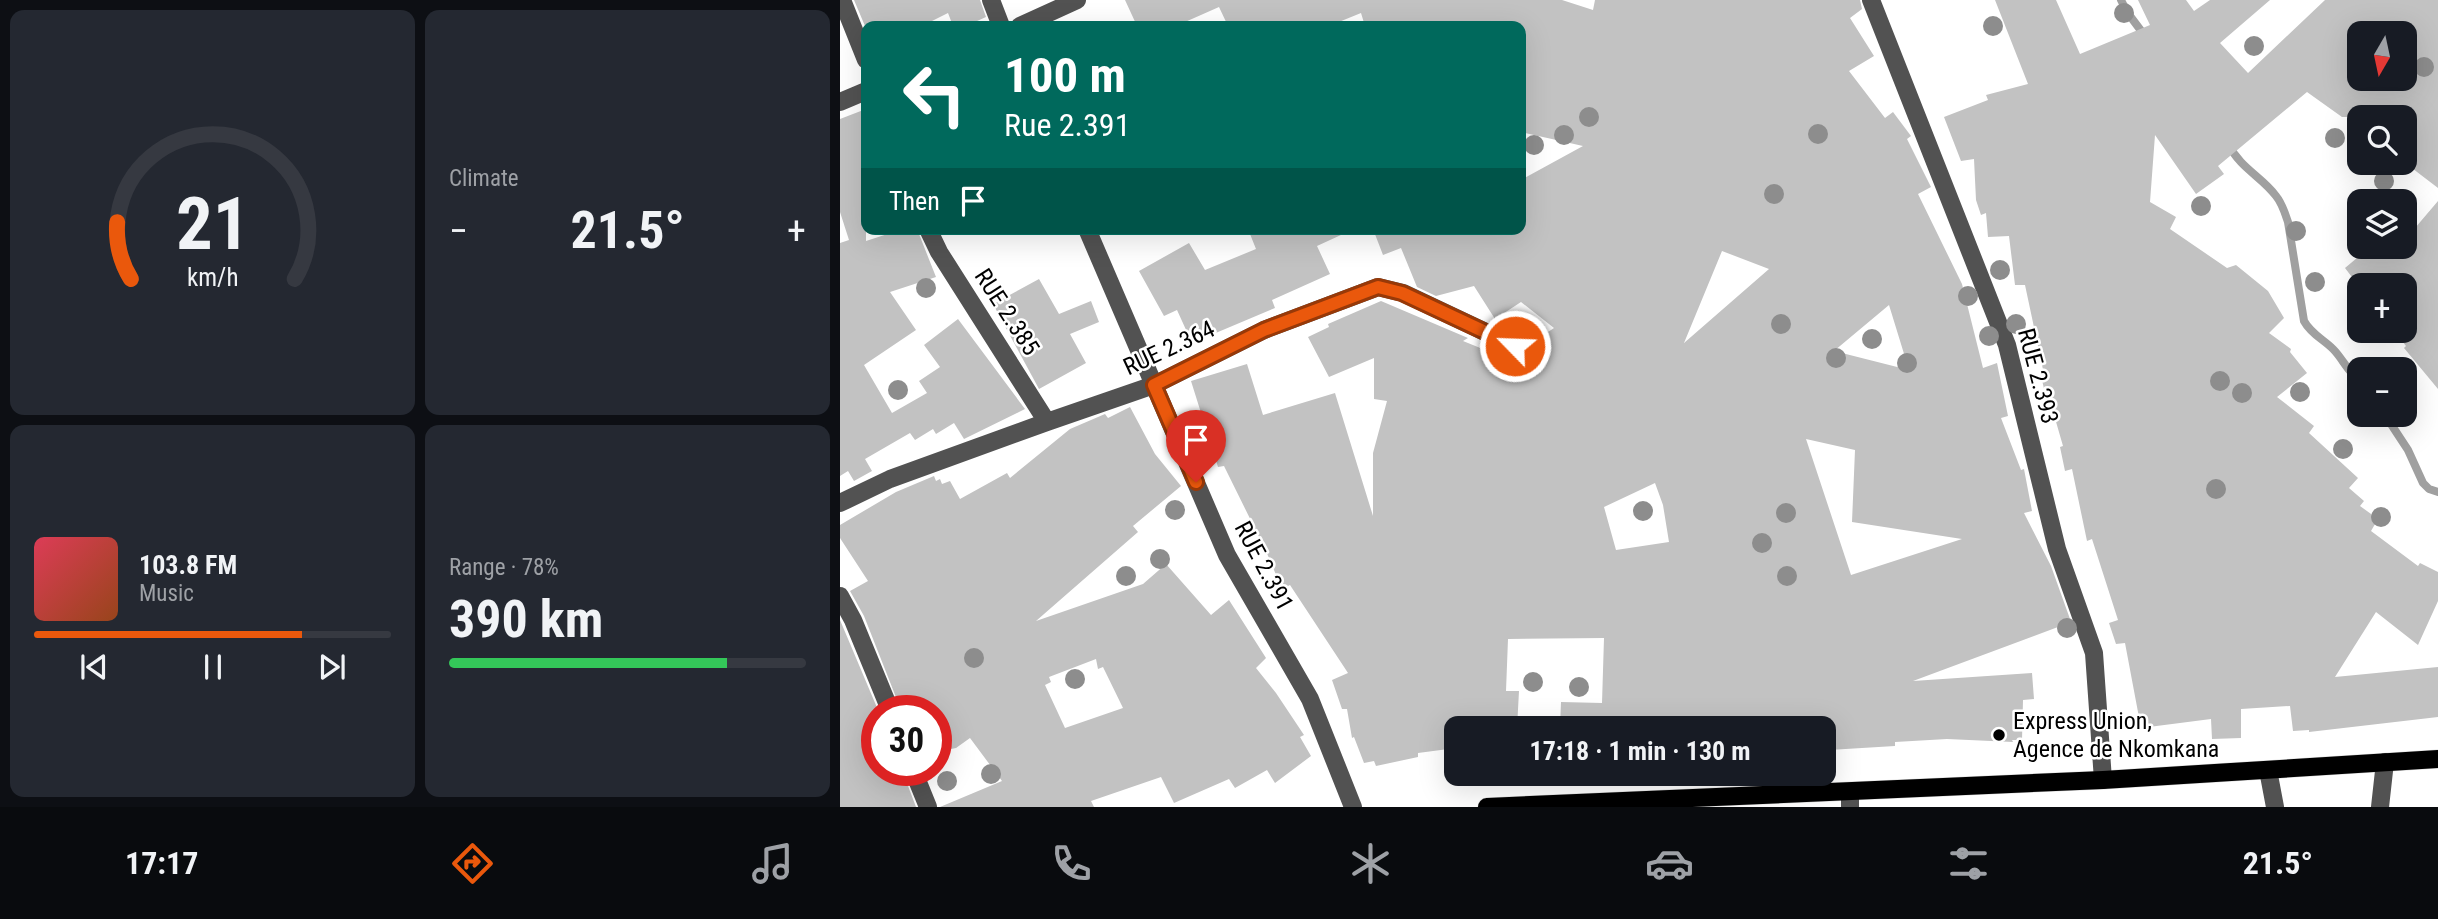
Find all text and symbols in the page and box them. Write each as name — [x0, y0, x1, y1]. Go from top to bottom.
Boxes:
north arrow — [2347, 21, 2417, 91]
map controls — [2347, 21, 2417, 427]
text: 100 m — [1004, 47, 1126, 104]
icon: left — [889, 49, 980, 140]
button: search — [2347, 105, 2417, 175]
text: Rue 2.391 — [1004, 106, 1130, 144]
text: Climate — [449, 165, 519, 192]
text: 21 — [176, 181, 249, 267]
icon: arrive — [954, 182, 992, 220]
text: Then — [889, 186, 940, 216]
button: layers — [2347, 189, 2417, 259]
text: 21.5° — [570, 200, 685, 261]
text: − — [449, 209, 468, 253]
text: + — [787, 209, 806, 253]
text: km/h — [187, 262, 238, 291]
street label: RUE 2.385 — [969, 264, 1045, 360]
button: + — [2347, 273, 2417, 343]
position arrow — [1478, 309, 1552, 383]
street label: RUE 2.364 — [1119, 315, 1219, 381]
street label: RUE 2.393 — [2012, 325, 2064, 427]
button: − — [2347, 357, 2417, 427]
pin — [1166, 410, 1226, 482]
icon: arrive — [1177, 421, 1215, 459]
street label: RUE 2.391 — [1229, 516, 1299, 616]
text: 103.8 FM — [139, 550, 237, 580]
text: Range · 78% — [449, 554, 559, 581]
text: Music — [139, 580, 194, 607]
text: 390 km — [449, 589, 603, 650]
icon: previous — [75, 648, 113, 686]
icon: pause — [194, 648, 232, 686]
icon: next — [313, 648, 351, 686]
speed limit sign: 30 — [861, 695, 952, 786]
place label: Express Union, Agence de Nkomkana — [2013, 707, 2219, 763]
marker: Express Union, Agence de Nkomkana — [1991, 727, 2007, 743]
text: 17:18 · 1 min · 130 m — [1530, 736, 1750, 766]
icon: directions — [448, 839, 497, 888]
icon: music — [748, 839, 797, 888]
icon: phone — [1047, 839, 1096, 888]
icon: climate — [1346, 839, 1395, 888]
icon: car — [1645, 839, 1694, 888]
icon: filters — [1944, 839, 1993, 888]
text: 17:17 — [125, 844, 198, 882]
text: 21.5° — [2243, 844, 2313, 882]

